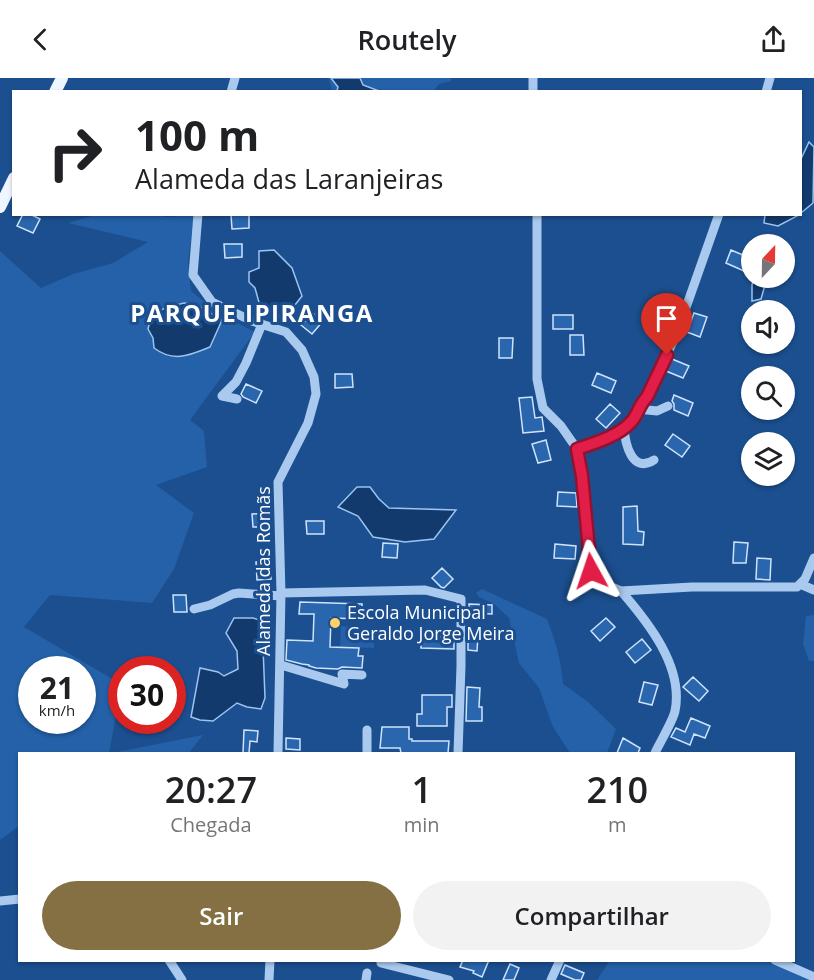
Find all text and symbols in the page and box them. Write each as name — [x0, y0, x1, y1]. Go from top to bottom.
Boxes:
text: Routely — [357, 21, 457, 58]
icon: back — [24, 23, 57, 56]
icon: share — [757, 23, 790, 56]
text: 100 m — [135, 106, 259, 163]
icon: right — [36, 114, 114, 192]
text: Alameda das Laranjeiras — [135, 160, 443, 197]
north arrow — [741, 234, 795, 288]
map controls — [741, 234, 795, 486]
pin — [641, 293, 692, 355]
district label: PARQUE IPIRANGA — [130, 296, 374, 329]
button: sound — [741, 300, 795, 354]
icon: arrive — [650, 302, 683, 335]
button: search — [741, 366, 795, 420]
button: layers — [741, 432, 795, 486]
street label: Alameda das Romãs — [251, 486, 275, 656]
position arrow — [559, 539, 623, 603]
place label: Escola Municipal Geraldo Jorge Meira — [347, 600, 514, 645]
marker: Escola Municipal Geraldo Jorge Meira — [328, 616, 342, 630]
speed limit sign: 30 — [108, 656, 186, 734]
text: 21 — [40, 667, 74, 708]
text: km/h — [39, 700, 75, 720]
text: 20:27 — [165, 765, 257, 814]
text: 1 — [411, 765, 432, 814]
text: 210 — [586, 765, 648, 814]
text: Chegada — [170, 811, 252, 838]
text: min — [404, 811, 440, 838]
text: m — [608, 811, 627, 838]
button: Sair — [42, 881, 401, 950]
button: Compartilhar — [413, 881, 771, 950]

